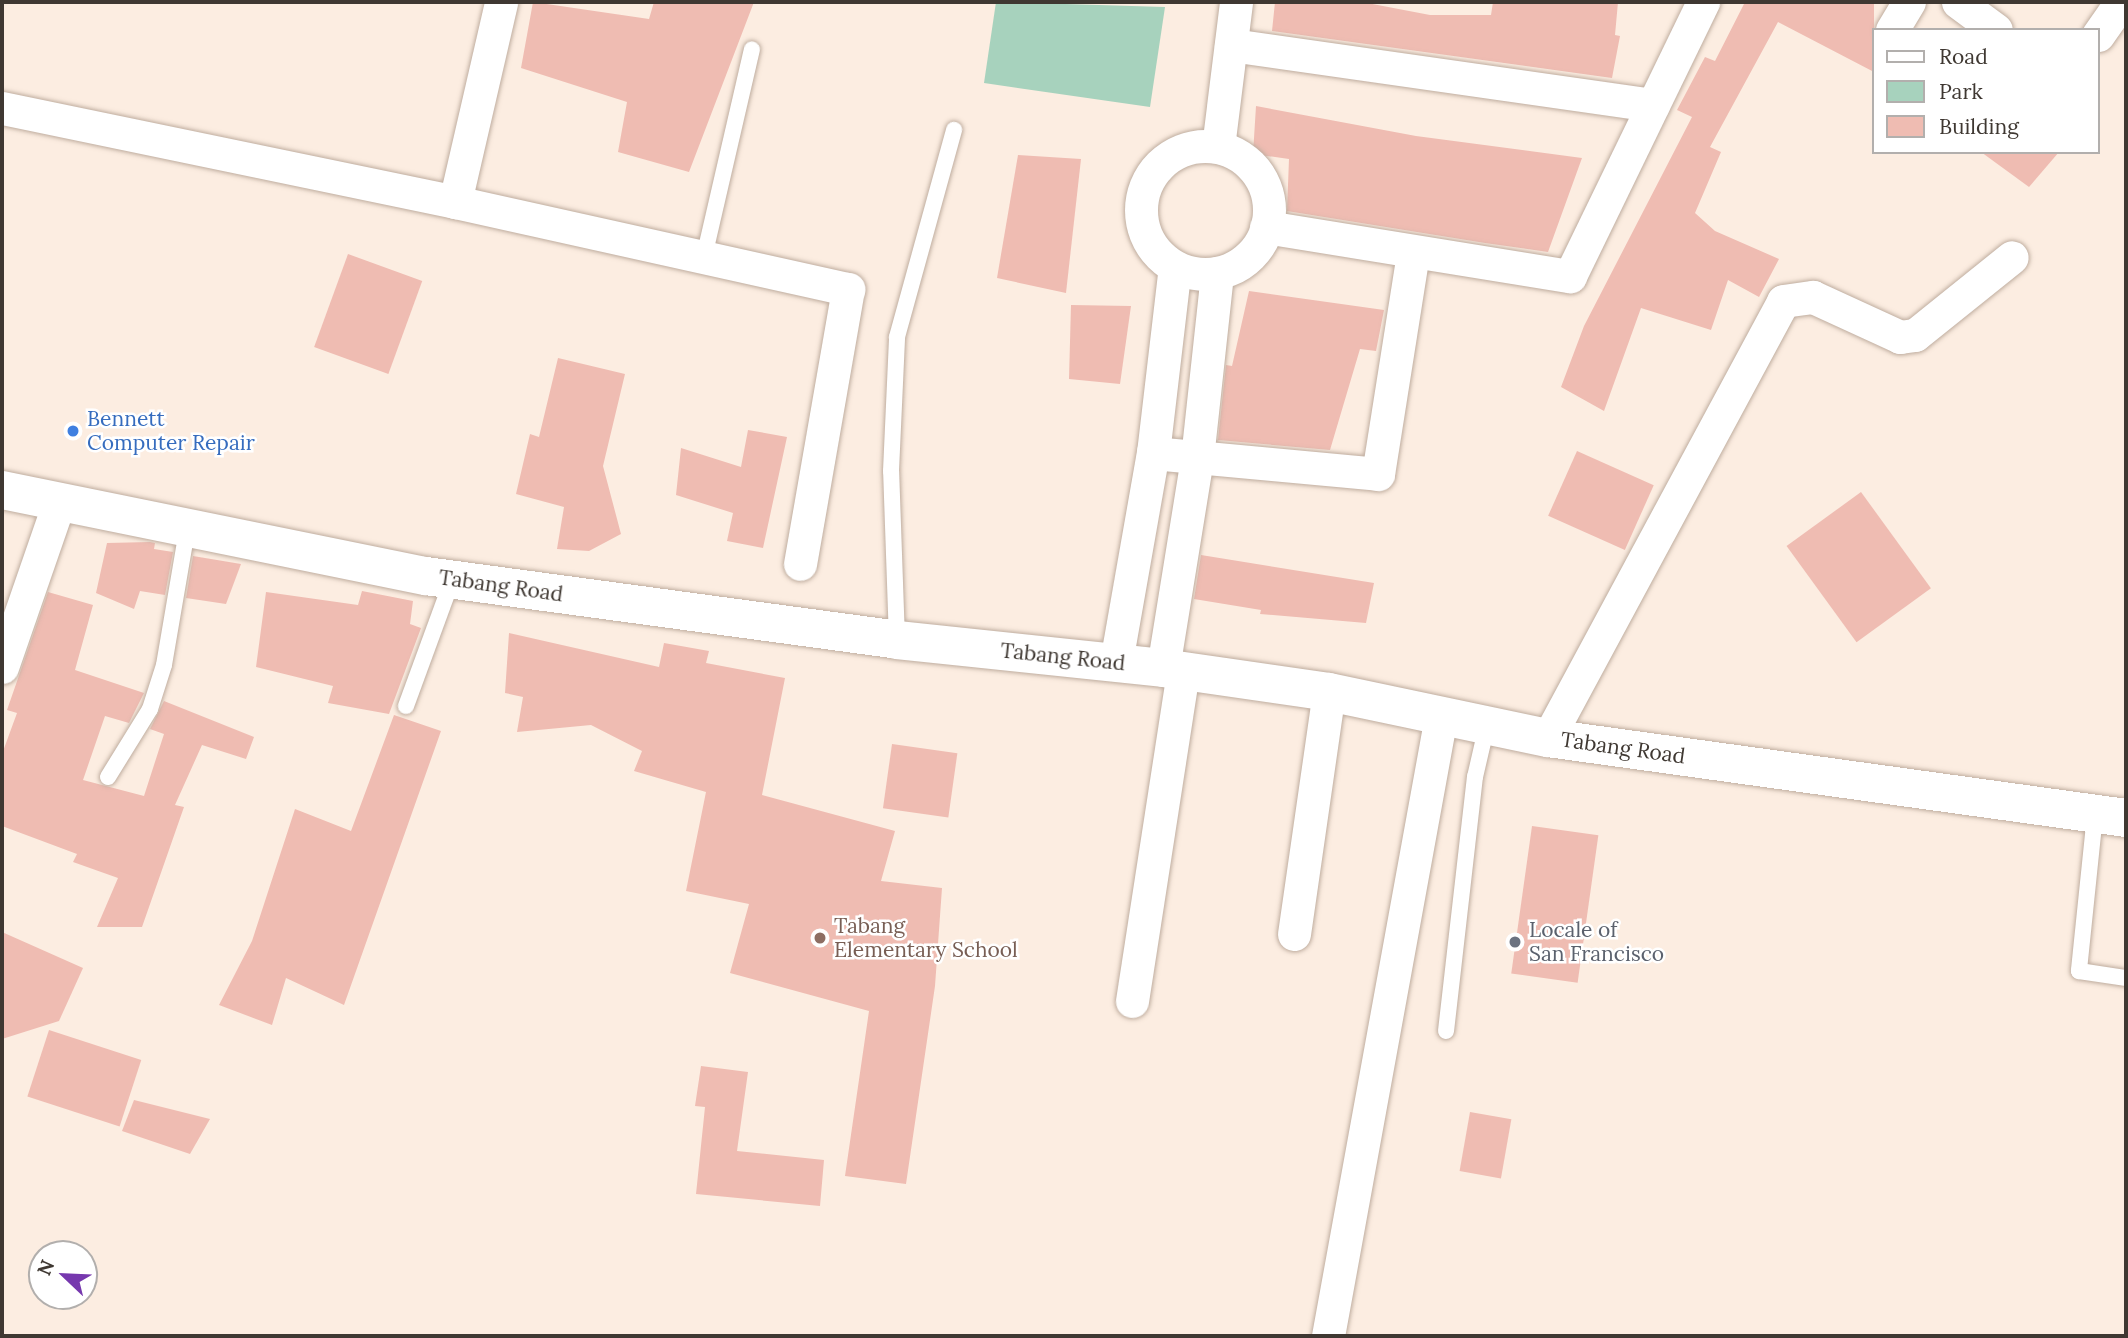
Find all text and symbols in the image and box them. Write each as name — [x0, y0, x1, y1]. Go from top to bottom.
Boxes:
legend — [1872, 28, 2100, 154]
text: Road — [1939, 43, 1988, 70]
text: Park — [1939, 78, 1983, 105]
text: Building — [1939, 113, 2019, 140]
place label: Bennett Computer Repair — [87, 406, 255, 456]
marker: Bennett Computer Repair — [65, 423, 81, 439]
street label: Tabang Road — [437, 565, 565, 607]
street label: Tabang Road — [999, 638, 1127, 676]
street label: Tabang Road — [1559, 727, 1687, 769]
place label: Tabang Elementary School — [834, 913, 1018, 963]
place label: Locale of San Francisco — [1529, 917, 1664, 967]
marker: Tabang Elementary School — [812, 930, 828, 946]
marker: Locale of San Francisco — [1507, 934, 1523, 950]
north arrow — [28, 1240, 98, 1310]
text: N — [32, 1256, 59, 1279]

